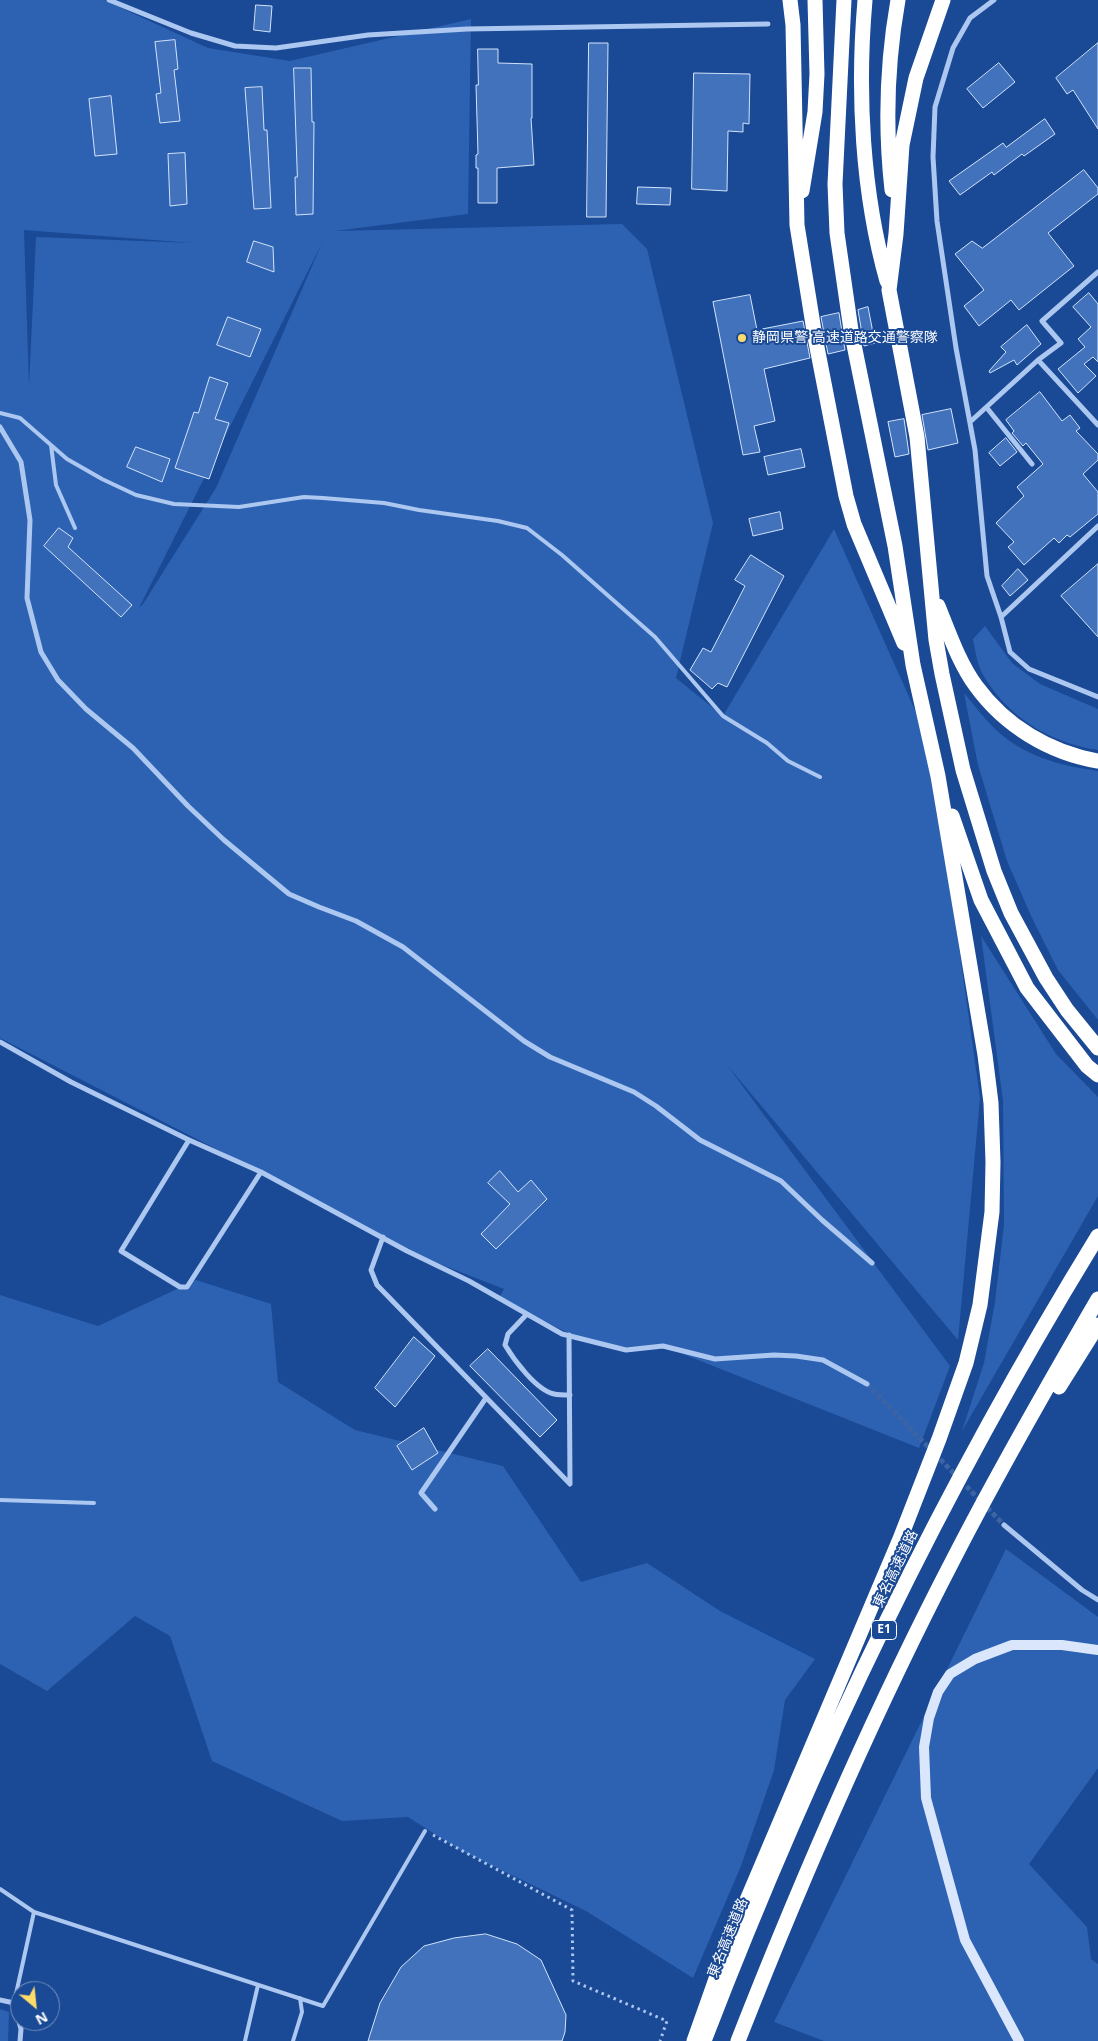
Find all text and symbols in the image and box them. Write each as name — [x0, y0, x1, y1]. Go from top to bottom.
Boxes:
place label: 静岡県警 高速道路交通警察隊 — [752, 330, 938, 346]
marker: 静岡県警 高速道路交通警察隊 — [736, 332, 748, 344]
street label: 東名高速道路 — [870, 1528, 922, 1610]
road number: E1 — [872, 1620, 896, 1640]
street label: 東名高速道路 — [704, 1896, 752, 1980]
north arrow — [10, 1981, 60, 2031]
text: N — [32, 2008, 51, 2030]

